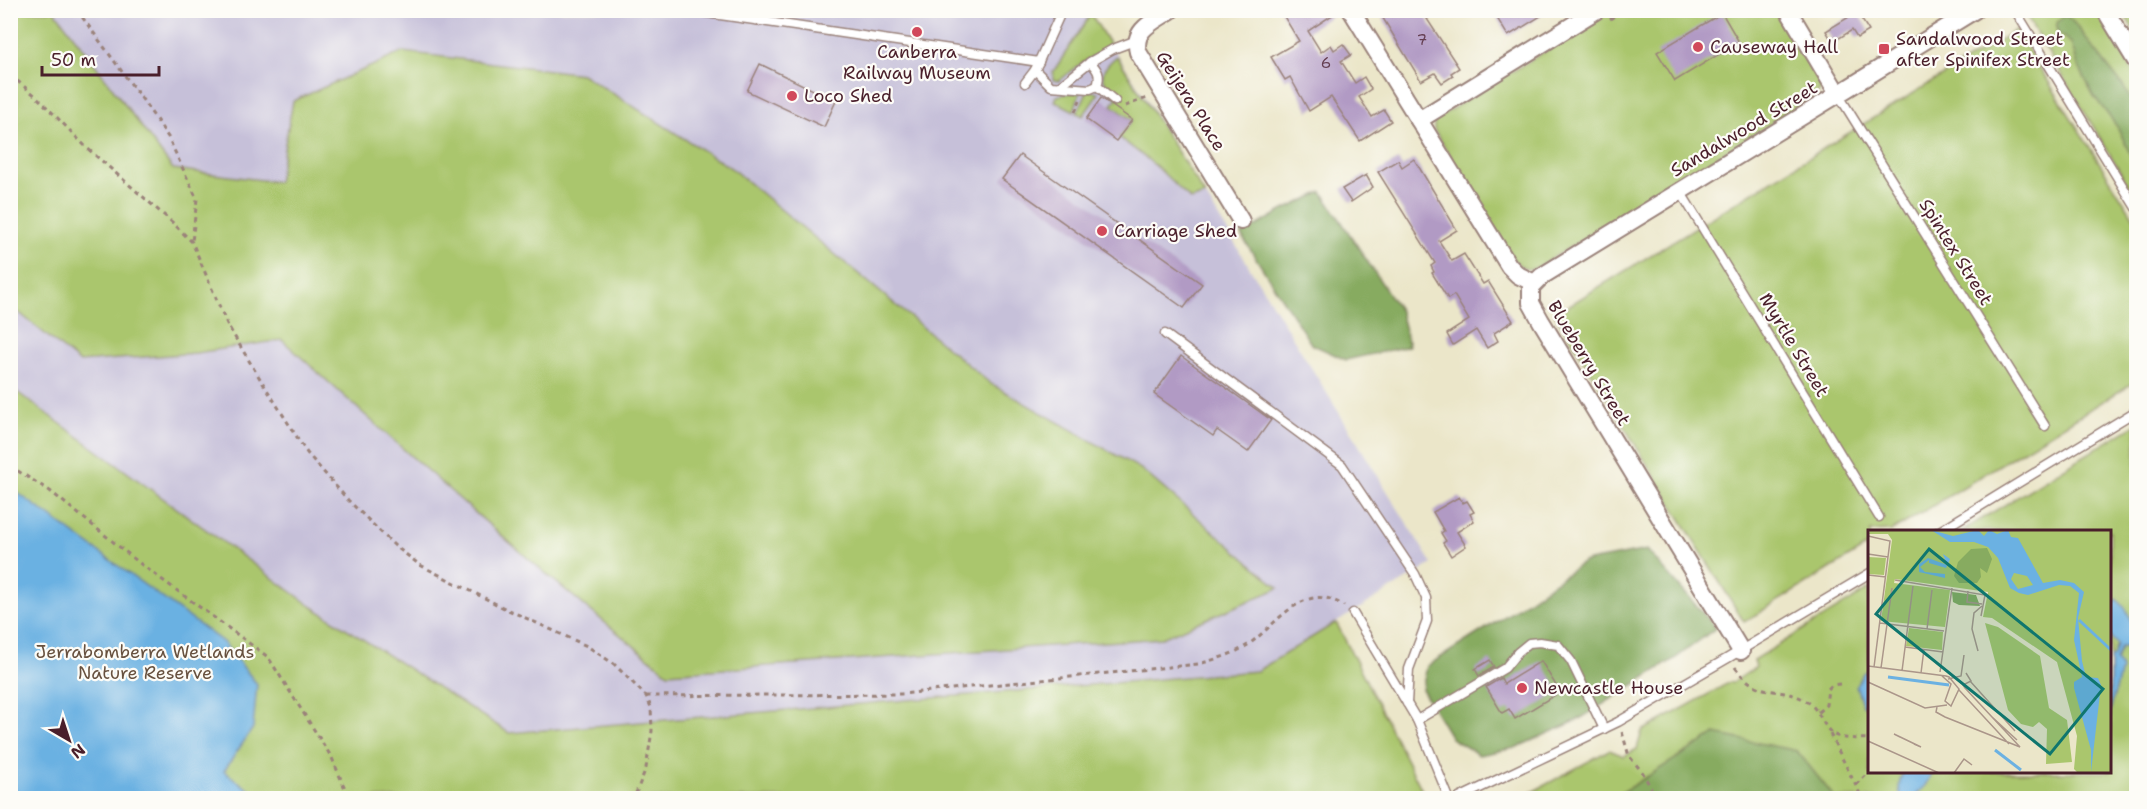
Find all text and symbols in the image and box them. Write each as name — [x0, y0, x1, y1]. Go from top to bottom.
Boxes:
marker: Canberra Railway Museum — [910, 25, 924, 39]
place label: Sandalwood Street after Spinifex Street — [1896, 27, 2070, 72]
house number: 7 — [1417, 30, 1427, 50]
place label: Causeway Hall — [1710, 35, 1839, 59]
scale bar — [42, 39, 159, 77]
place label: Canberra Railway Museum — [843, 40, 991, 85]
marker: Causeway Hall — [1691, 40, 1705, 54]
marker: Sandalwood Street after Spinifex Street — [1877, 42, 1891, 56]
street label: Geijera Place — [1151, 46, 1231, 156]
text: 50 m — [51, 48, 96, 72]
house number: 6 — [1321, 53, 1331, 73]
street label: Sandalwood Street — [1666, 76, 1822, 182]
place label: Loco Shed — [804, 84, 892, 108]
marker: Loco Shed — [785, 89, 799, 103]
street label: Spintex Street — [1914, 194, 1998, 310]
place label: Carriage Shed — [1114, 219, 1237, 243]
marker: Carriage Shed — [1095, 224, 1109, 238]
street label: Myrtle Street — [1754, 289, 1835, 402]
street label: Blueberry Street — [1542, 296, 1636, 430]
inset map — [1868, 530, 2111, 773]
park label: Jerrabomberra Wetlands Nature Reserve — [36, 640, 254, 685]
place label: Newcastle House — [1534, 676, 1684, 700]
marker: Newcastle House — [1515, 681, 1529, 695]
north arrow — [39, 710, 99, 770]
text: N — [67, 739, 90, 763]

